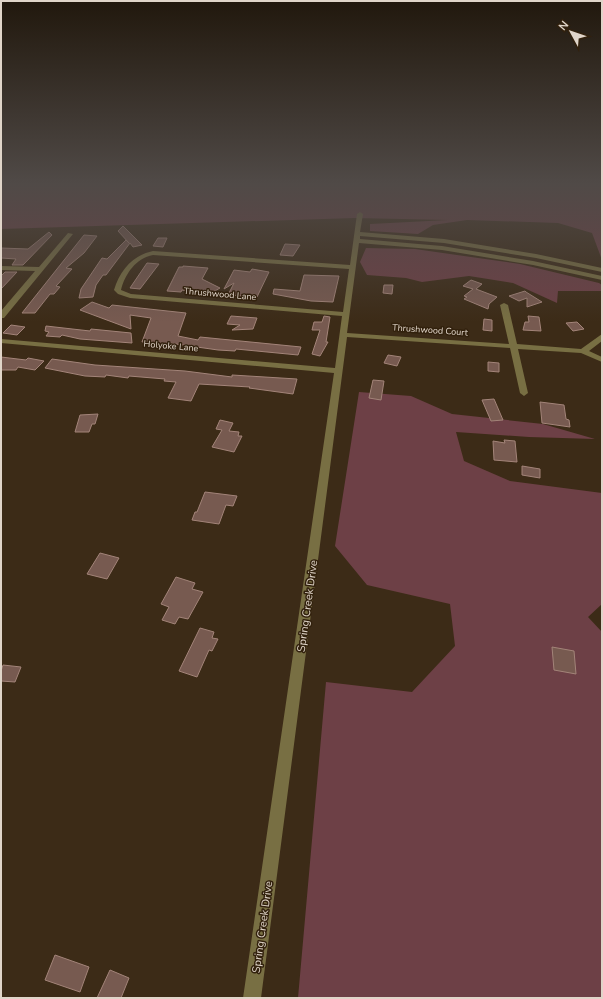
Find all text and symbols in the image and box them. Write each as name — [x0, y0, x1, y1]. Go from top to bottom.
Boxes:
north arrow — [551, 12, 591, 52]
text: N — [555, 18, 572, 34]
street label: Thrushwood Lane — [183, 285, 257, 303]
street label: Thrushwood Court — [392, 321, 469, 339]
street label: Holyoke Lane — [143, 338, 199, 354]
street label: Spring Creek Drive — [294, 559, 321, 653]
street label: Spring Creek Drive — [249, 880, 276, 974]

